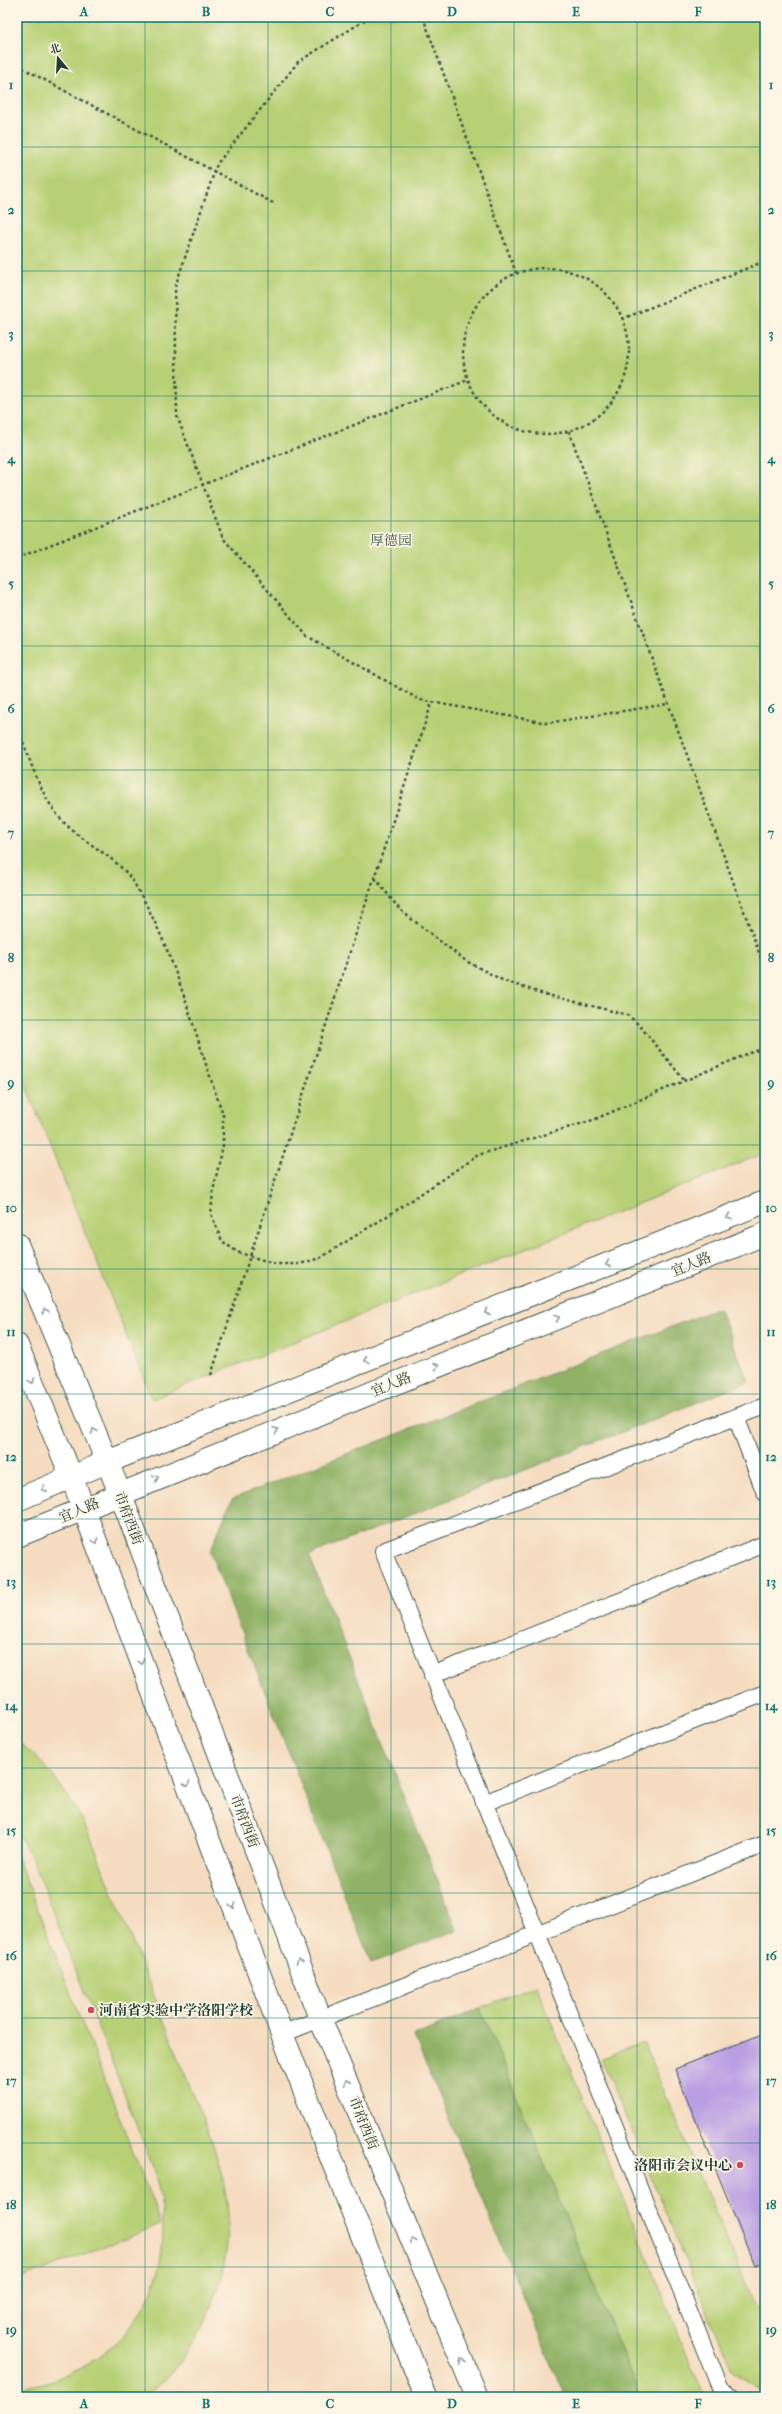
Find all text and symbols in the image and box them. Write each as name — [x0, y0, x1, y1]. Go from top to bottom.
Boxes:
text: A — [79, 4, 89, 19]
text: B — [202, 4, 211, 19]
text: C — [326, 4, 335, 19]
text: D — [447, 4, 457, 19]
text: E — [572, 4, 580, 19]
text: F — [694, 4, 702, 19]
north arrow — [38, 38, 78, 78]
text: 北 — [48, 41, 62, 57]
text: 1 — [9, 77, 14, 92]
text: 1 — [769, 77, 774, 92]
text: 2 — [8, 202, 15, 217]
text: 2 — [768, 202, 775, 217]
text: 3 — [8, 326, 14, 342]
text: 3 — [768, 326, 774, 342]
text: 4 — [6, 451, 16, 467]
text: 4 — [766, 451, 776, 467]
park label: 厚德园 — [370, 532, 412, 549]
text: 5 — [8, 576, 14, 591]
text: 5 — [768, 576, 774, 591]
text: 6 — [7, 701, 15, 716]
text: 6 — [767, 701, 775, 716]
text: 7 — [7, 825, 15, 840]
text: 7 — [767, 825, 775, 840]
text: 8 — [8, 950, 15, 965]
text: 8 — [768, 950, 775, 965]
text: 9 — [7, 1075, 15, 1091]
text: 9 — [767, 1075, 775, 1091]
text: 10 — [5, 1200, 17, 1215]
text: 10 — [765, 1200, 777, 1215]
one-way arrow — [725, 1212, 732, 1220]
street label: 宜人路 — [669, 1249, 714, 1280]
one-way arrow — [604, 1260, 611, 1268]
one-way arrow — [41, 1307, 49, 1314]
one-way arrow — [483, 1308, 490, 1316]
one-way arrow — [553, 1314, 560, 1322]
text: 11 — [6, 1324, 16, 1339]
text: 11 — [766, 1324, 776, 1339]
one-way arrow — [363, 1356, 370, 1364]
one-way arrow — [432, 1363, 440, 1371]
street label: 宜人路 — [369, 1369, 414, 1400]
one-way arrow — [27, 1378, 35, 1385]
one-way arrow — [91, 1427, 99, 1434]
one-way arrow — [272, 1427, 280, 1435]
text: 12 — [5, 1449, 17, 1464]
text: 12 — [765, 1449, 777, 1464]
one-way arrow — [152, 1475, 159, 1483]
one-way arrow — [41, 1485, 48, 1493]
street label: 市府西街 — [111, 1489, 147, 1547]
street label: 宜人路 — [57, 1494, 102, 1526]
one-way arrow — [91, 1537, 99, 1544]
text: 13 — [6, 1574, 16, 1590]
text: 13 — [766, 1574, 776, 1590]
one-way arrow — [137, 1659, 145, 1666]
text: 14 — [5, 1698, 18, 1714]
text: 14 — [765, 1698, 778, 1714]
one-way arrow — [183, 1781, 191, 1788]
street label: 市府西街 — [227, 1792, 263, 1850]
text: 15 — [6, 1823, 16, 1838]
text: 15 — [766, 1823, 776, 1838]
one-way arrow — [229, 1902, 237, 1909]
text: 16 — [5, 1948, 18, 1963]
text: 16 — [765, 1948, 778, 1963]
one-way arrow — [295, 1958, 303, 1965]
place label: 河南省实验中学洛阳学校 — [99, 2002, 253, 2019]
marker: 河南省实验中学洛阳学校 — [86, 2005, 96, 2015]
text: 17 — [6, 2073, 17, 2088]
text: 17 — [766, 2073, 777, 2088]
one-way arrow — [343, 2078, 351, 2085]
street label: 市府西街 — [345, 2094, 382, 2152]
place label: 洛阳市会议中心 — [634, 2157, 732, 2174]
marker: 洛阳市会议中心 — [735, 2160, 745, 2170]
text: 18 — [5, 2197, 17, 2212]
text: 18 — [765, 2197, 777, 2212]
one-way arrow — [409, 2237, 417, 2244]
text: 19 — [5, 2322, 17, 2338]
text: 19 — [765, 2322, 777, 2338]
one-way arrow — [459, 2357, 467, 2364]
text: A — [79, 2396, 89, 2411]
text: B — [202, 2396, 211, 2411]
text: C — [326, 2396, 335, 2411]
text: D — [447, 2396, 457, 2411]
text: E — [572, 2396, 580, 2411]
text: F — [694, 2396, 702, 2411]

